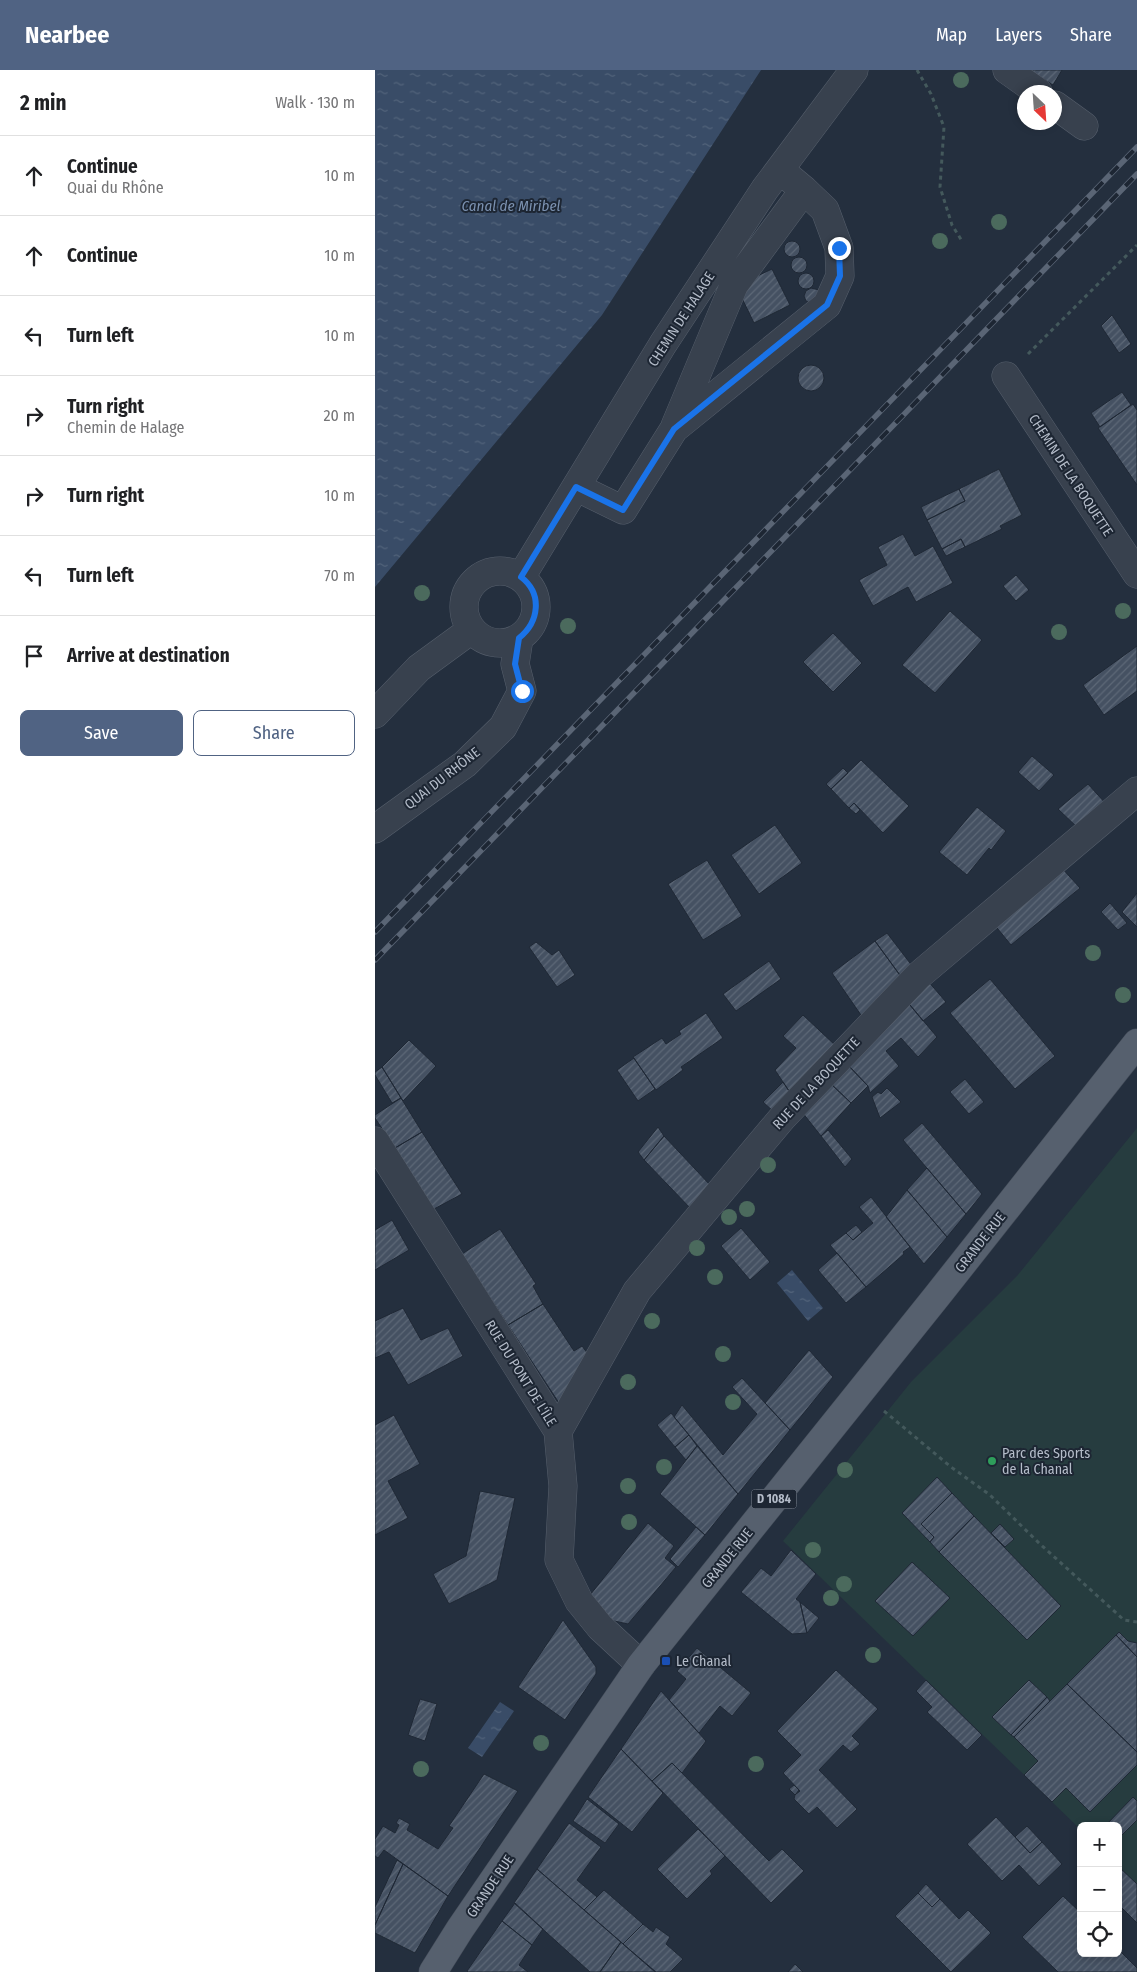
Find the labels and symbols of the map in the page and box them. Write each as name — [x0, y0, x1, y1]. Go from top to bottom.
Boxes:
north arrow — [1017, 85, 1062, 130]
water label: Canal de Miribel — [462, 197, 561, 215]
route end — [828, 237, 851, 260]
street label: CHEMIN DE HALAGE — [644, 268, 719, 370]
street label: CHEMIN DE LA BOQUETTE — [1025, 411, 1117, 540]
route start — [511, 680, 534, 703]
street label: QUAI DU RHÔNE — [401, 743, 484, 813]
street label: RUE DE LA BOQUETTE — [769, 1033, 864, 1133]
street label: GRANDE RUE — [952, 1208, 1009, 1276]
street label: RUE DU PONT DE L'ÎLE — [481, 1317, 561, 1430]
place label: Parc des Sports de la Chanal — [1002, 1445, 1090, 1478]
marker: Parc des Sports de la Chanal — [986, 1455, 998, 1467]
road number: D 1084 — [751, 1490, 797, 1508]
street label: GRANDE RUE — [698, 1525, 757, 1592]
place label: Le Chanal — [676, 1653, 731, 1670]
marker: Le Chanal — [660, 1655, 672, 1667]
street label: GRANDE RUE — [463, 1851, 518, 1921]

